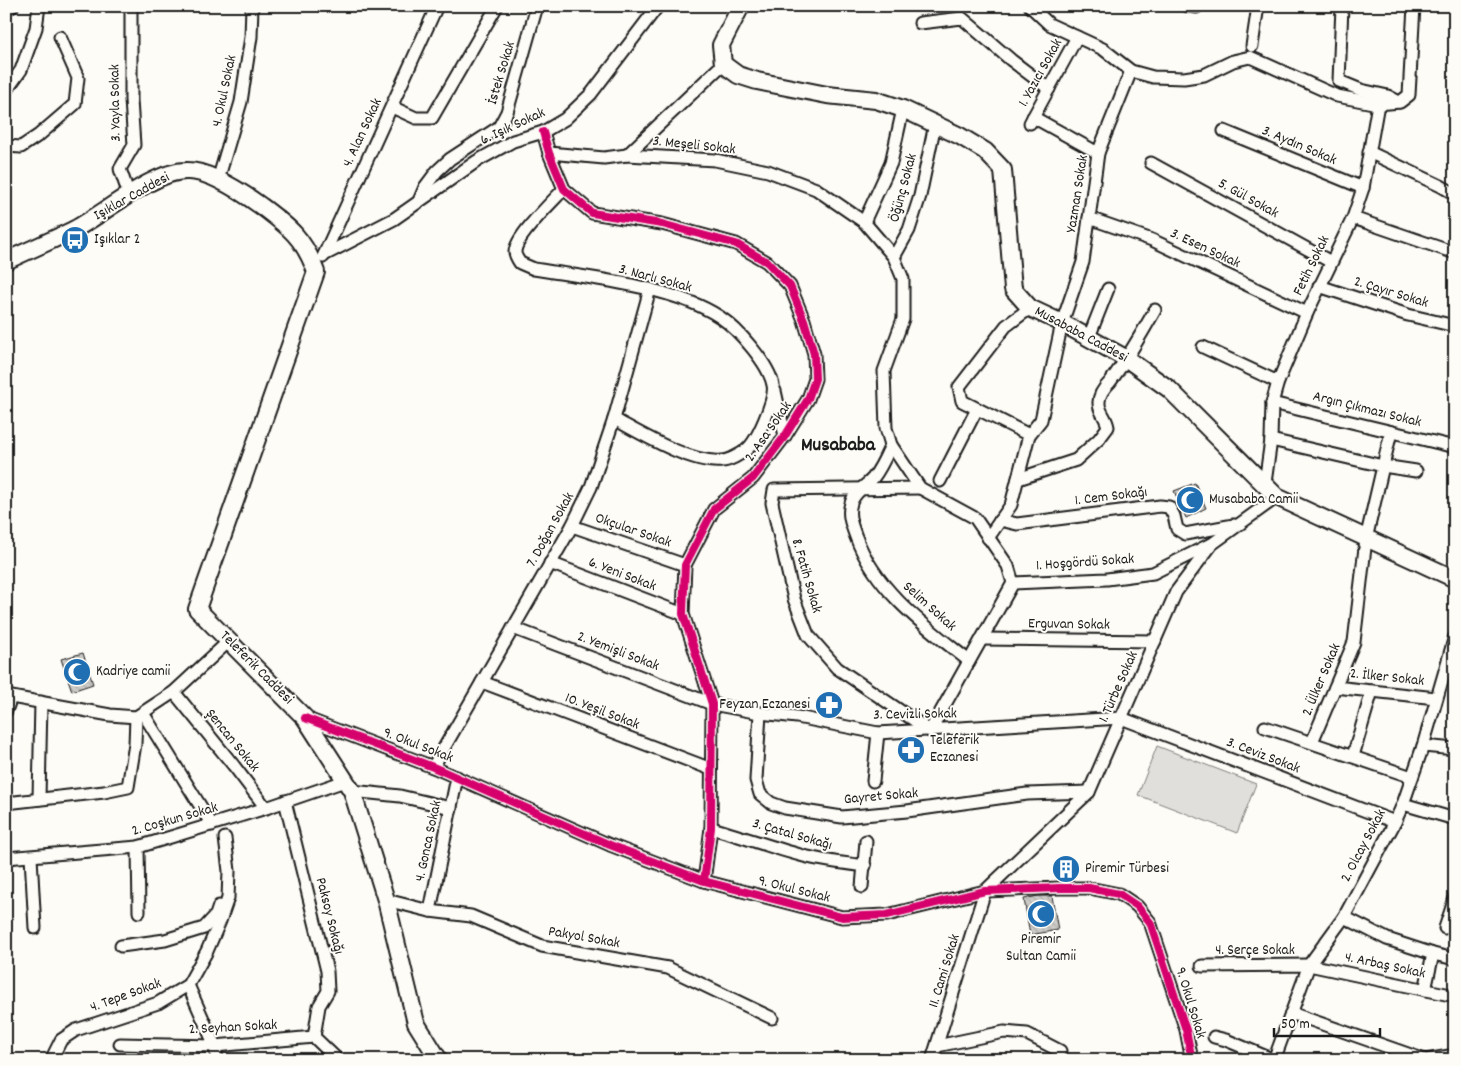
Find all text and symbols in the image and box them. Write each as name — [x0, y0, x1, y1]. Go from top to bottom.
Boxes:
street label: 1. Yazıcı Sokak — [1013, 35, 1069, 111]
street label: İstek Sokak — [482, 39, 522, 107]
street label: 4. Okul Sokak — [207, 53, 243, 129]
street label: 3. Yayla Sokak — [104, 64, 128, 142]
street label: 4. Alan Sokak — [337, 95, 389, 171]
street label: 6. Işık Sokak — [477, 102, 549, 152]
street label: 3. Aydın Sokak — [1258, 120, 1340, 172]
street label: 3. Meşeli Sokak — [651, 131, 737, 161]
street label: Öğünç Sokak — [884, 151, 924, 225]
street label: Yazman Sokak — [1061, 153, 1095, 235]
street label: Işıklar Caddesi — [90, 167, 174, 227]
street label: 5. Gül Sokak — [1214, 173, 1282, 225]
street label: 3. Esen Sokak — [1166, 223, 1244, 275]
bus stop icon: Işıklar 2 — [60, 225, 90, 255]
place label: Işıklar 2 — [94, 229, 140, 251]
street label: Fetih Sokak — [1288, 232, 1336, 300]
street label: 3. Narlı Sokak — [616, 259, 694, 299]
street label: 2. Çayır Sokak — [1351, 271, 1431, 315]
street label: Musababa Caddesi — [1030, 301, 1132, 369]
street label: Argın Çıkmazı Sokak — [1310, 386, 1424, 434]
street label: 2. Asa Sokak — [740, 397, 798, 467]
district label: Musababa — [801, 432, 876, 460]
street label: 1. Cem Sokağı — [1074, 482, 1149, 512]
mosque icon: Musababa Camii — [1175, 485, 1205, 515]
street label: 7. Doğan Sokak — [521, 489, 581, 571]
place label: Musababa Camii — [1209, 489, 1299, 511]
street label: Okçular Sokak — [592, 508, 674, 554]
street label: 8. Fatih Sokak — [785, 536, 827, 616]
street label: 1. Hoşgördü Sokak — [1035, 549, 1135, 577]
street label: 6. Yeni Sokak — [585, 552, 659, 598]
street label: Selim Sokak — [897, 577, 961, 637]
street label: Erguvan Sokak — [1028, 613, 1110, 637]
street label: Teleferik Caddesi — [214, 626, 298, 710]
street label: 2. Yemişli Sokak — [574, 626, 662, 678]
street label: 2. Ülker Sokak — [1297, 640, 1347, 720]
street label: 1. Türbe Sokak — [1093, 648, 1145, 726]
mosque icon: Kadriye camii — [62, 657, 92, 687]
place label: Kadriye camii — [96, 661, 171, 683]
street label: 2. İlker Sokak — [1349, 663, 1425, 693]
street label: 10. Yeşil Sokak — [561, 688, 643, 736]
pharmacy icon: Feyzan Eczanesi — [814, 690, 844, 720]
place label: Feyzan Eczanesi — [719, 694, 810, 716]
street label: 3. Cevizli Sokak — [873, 703, 957, 727]
street label: Şencan Sokak — [200, 705, 264, 777]
street label: 9. Okul Sokak — [380, 723, 456, 769]
place label: Teleferik Eczanesi — [930, 730, 979, 769]
street label: 3. Ceviz Sokak — [1223, 732, 1303, 780]
pharmacy icon: Teleferik Eczanesi — [896, 735, 926, 765]
street label: Gayret Sokak — [843, 783, 919, 811]
street label: 2. Coşkun Sokak — [129, 797, 221, 843]
street label: 4. Gonca Sokak — [410, 798, 448, 884]
street label: 2. Olcay Sokak — [1336, 806, 1392, 886]
street label: 3. Çatal Sokağı — [750, 813, 835, 857]
building icon: Piremir Türbesi — [1051, 854, 1081, 884]
place label: Piremir Türbesi — [1085, 858, 1169, 880]
street label: 9. Okul Sokak — [756, 870, 832, 910]
street label: Paksoy Sokağı — [309, 875, 349, 957]
mosque icon: Piremir Sultan Camii — [1026, 899, 1056, 929]
street label: Pakyol Sokak — [546, 921, 622, 955]
place label: Piremir Sultan Camii — [1006, 929, 1076, 968]
street label: 11. Cami Sokak — [923, 931, 967, 1011]
street label: 4. Serçe Sokak — [1215, 940, 1295, 962]
street label: 4. Arbaş Sokak — [1343, 947, 1427, 985]
street label: 9. Okul Sokak — [1169, 965, 1211, 1041]
street label: 4. Tepe Sokak — [87, 973, 165, 1019]
scale bar — [1274, 1006, 1380, 1038]
text: 50 m — [1281, 1014, 1310, 1036]
street label: 2. Seyhan Sokak — [188, 1015, 278, 1041]

